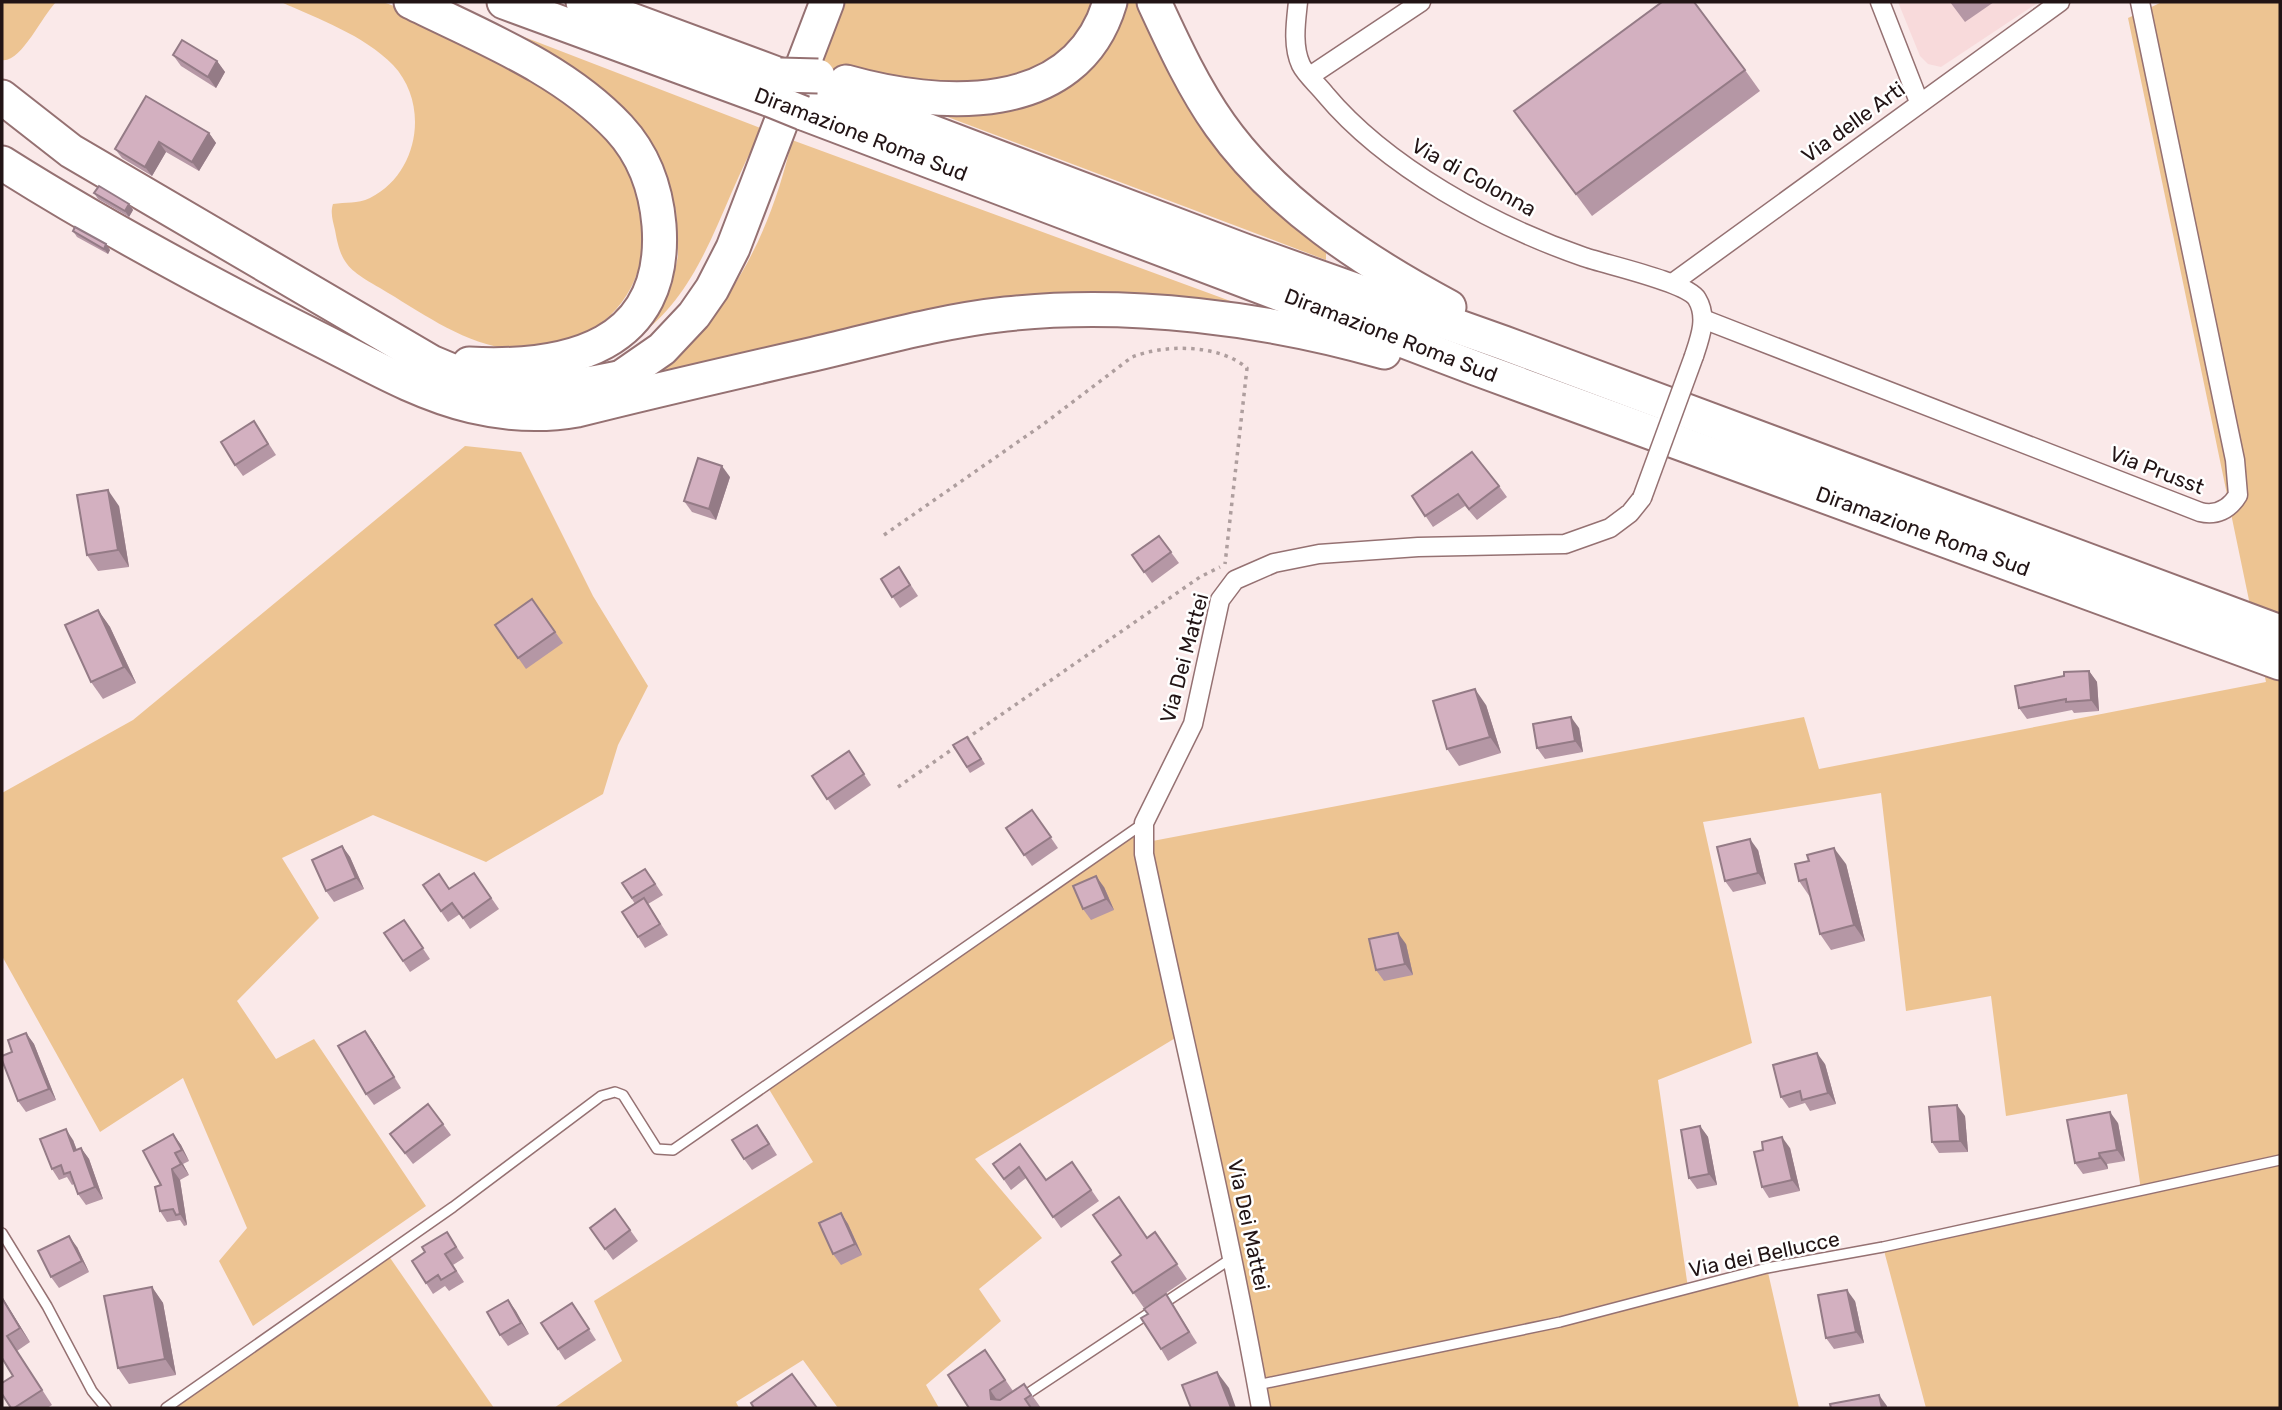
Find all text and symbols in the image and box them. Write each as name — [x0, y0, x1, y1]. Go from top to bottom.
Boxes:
street label: Via delle Arti — [1796, 76, 1910, 168]
street label: Diramazione Roma Sud — [751, 82, 971, 186]
street label: Via di Colonna — [1407, 132, 1541, 222]
street label: Diramazione Roma Sud — [1281, 283, 1501, 387]
street label: Via Prusst — [2106, 441, 2208, 499]
street label: Diramazione Roma Sud — [1813, 481, 2033, 581]
street label: Via Dei Mattei — [1155, 590, 1213, 726]
street label: Via Dei Mattei — [1223, 1157, 1275, 1293]
street label: Via dei Bellucce — [1686, 1226, 1842, 1282]

